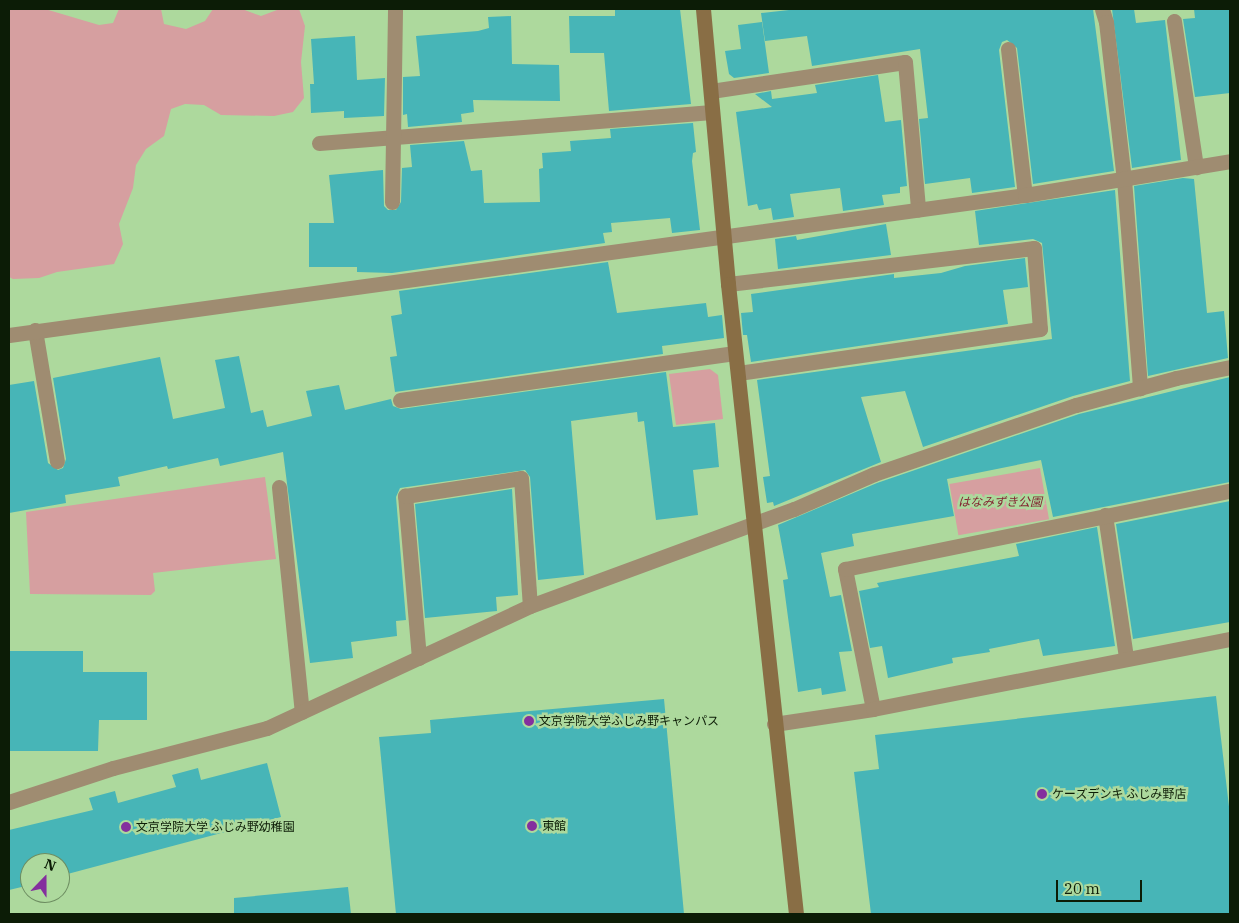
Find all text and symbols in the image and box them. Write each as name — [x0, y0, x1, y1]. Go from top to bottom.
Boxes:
park label: はなみずき公園 — [958, 495, 1042, 509]
place label: 文京学院大学ふじみ野キャンパス — [539, 714, 719, 728]
marker: 文京学院大学ふじみ野キャンパス — [523, 715, 535, 727]
place label: ケーズデンキ ふじみ野店 — [1052, 787, 1187, 801]
marker: ケーズデンキ ふじみ野店 — [1036, 788, 1048, 800]
place label: 東館 — [542, 819, 566, 833]
place label: 文京学院大学 ふじみ野幼稚園 — [136, 820, 295, 834]
marker: 東館 — [526, 820, 538, 832]
marker: 文京学院大学 ふじみ野幼稚園 — [120, 821, 132, 833]
north arrow — [20, 853, 70, 903]
text: N — [42, 855, 59, 875]
scale bar — [1059, 870, 1145, 902]
text: 20 m — [1064, 879, 1100, 898]

